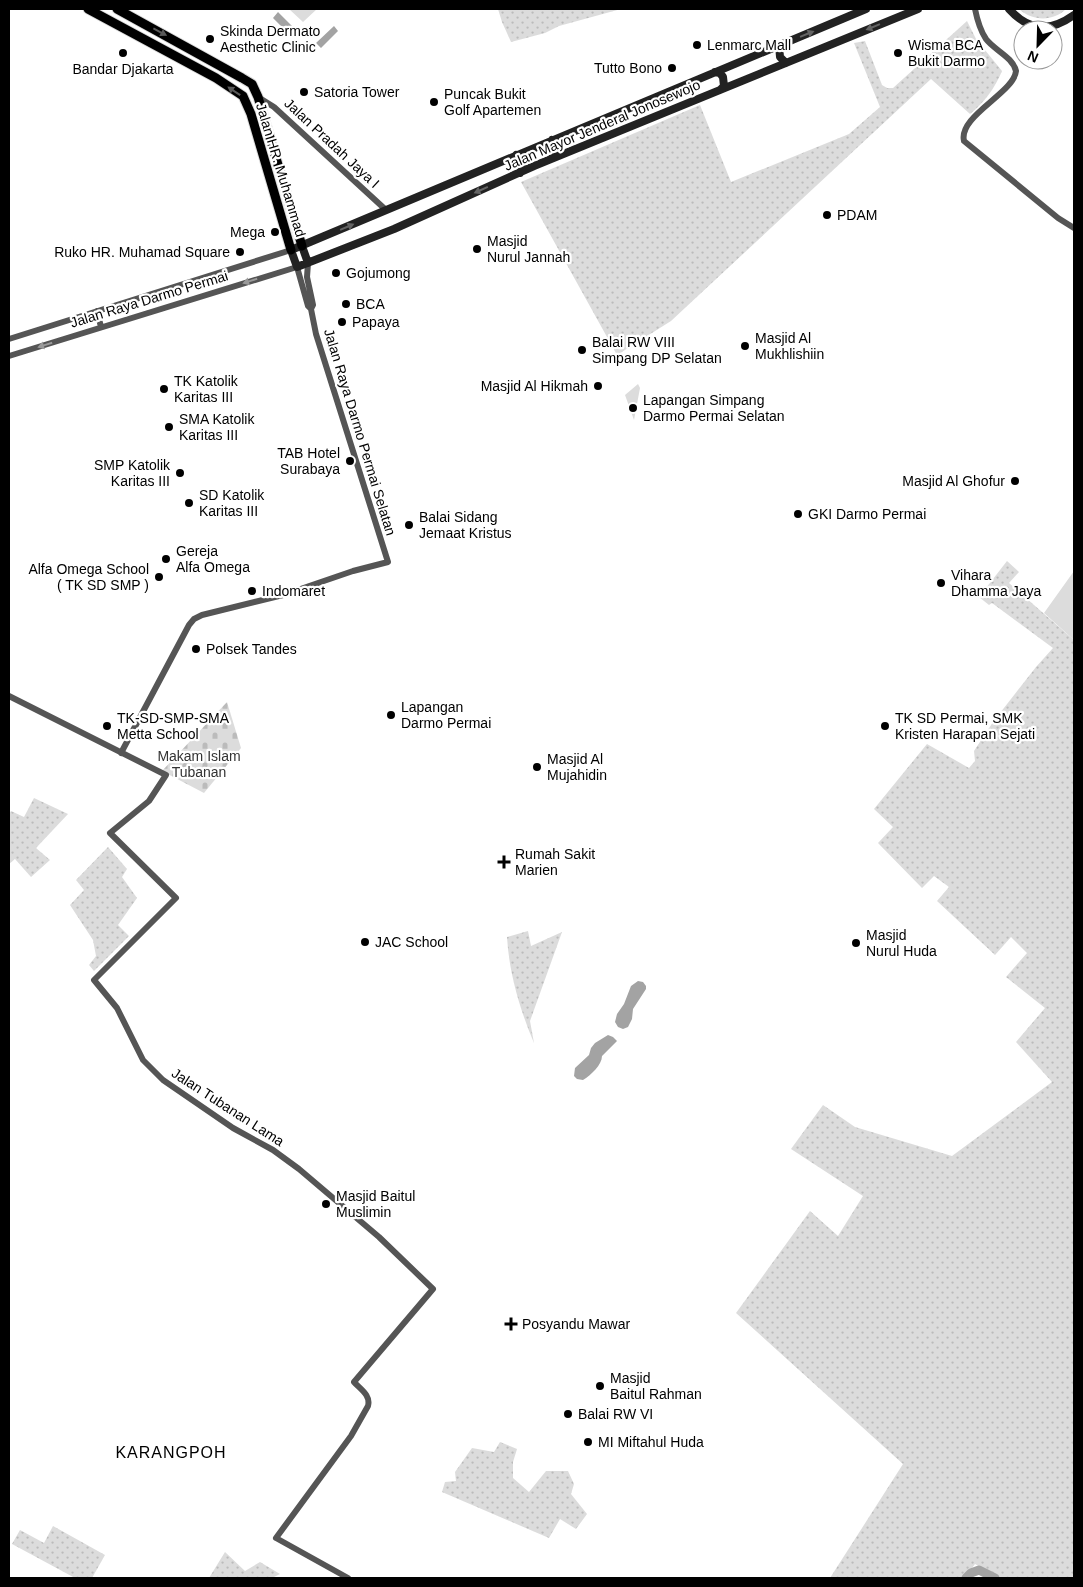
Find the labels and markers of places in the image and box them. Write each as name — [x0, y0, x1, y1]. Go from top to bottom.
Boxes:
place label: Skinda Dermato Aesthetic Clinic — [220, 23, 321, 55]
marker: Skinda Dermato Aesthetic Clinic — [204, 33, 216, 45]
place label: Lenmarc Mall — [707, 37, 791, 53]
place label: Wisma BCA Bukit Darmo — [908, 37, 985, 69]
marker: Lenmarc Mall — [691, 39, 703, 51]
marker: Bandar Djakarta — [117, 47, 129, 59]
marker: Wisma BCA Bukit Darmo — [892, 47, 904, 59]
place label: Tutto Bono — [594, 60, 662, 76]
place label: Bandar Djakarta — [72, 61, 174, 77]
marker: Tutto Bono — [666, 62, 678, 74]
place label: Satoria Tower — [314, 84, 400, 100]
marker: Satoria Tower — [298, 86, 310, 98]
place label: Puncak Bukit Golf Apartemen — [444, 86, 541, 118]
marker: Puncak Bukit Golf Apartemen — [428, 96, 440, 108]
place label: PDAM — [837, 207, 877, 223]
marker: PDAM — [821, 209, 833, 221]
place label: Mega — [230, 224, 265, 240]
marker: Mega — [269, 226, 281, 238]
place label: Masjid Nurul Jannah — [487, 233, 570, 265]
marker: Masjid Nurul Jannah — [471, 243, 483, 255]
place label: Ruko HR. Muhamad Square — [54, 244, 230, 260]
marker: Ruko HR. Muhamad Square — [234, 246, 246, 258]
place label: Gojumong — [346, 265, 411, 281]
marker: Gojumong — [330, 267, 342, 279]
place label: BCA — [356, 296, 385, 312]
marker: BCA — [340, 298, 352, 310]
place label: Papaya — [352, 314, 400, 330]
marker: Papaya — [336, 316, 348, 328]
place label: Masjid Al Mukhlishiin — [755, 330, 824, 362]
place label: Balai RW VIII Simpang DP Selatan — [592, 334, 722, 366]
marker: Masjid Al Mukhlishiin — [739, 340, 751, 352]
marker: Balai RW VIII Simpang DP Selatan — [576, 344, 588, 356]
place label: TK Katolik Karitas III — [174, 373, 239, 405]
place label: Masjid Al Hikmah — [481, 378, 588, 394]
marker: Masjid Al Hikmah — [592, 380, 604, 392]
marker: TK Katolik Karitas III — [158, 383, 170, 395]
place label: Lapangan Simpang Darmo Permai Selatan — [643, 392, 785, 424]
marker: Lapangan Simpang Darmo Permai Selatan — [627, 402, 639, 414]
place label: SMA Katolik Karitas III — [179, 411, 255, 443]
marker: SMA Katolik Karitas III — [163, 421, 175, 433]
place label: TAB Hotel Surabaya — [277, 445, 340, 477]
marker: TAB Hotel Surabaya — [344, 455, 356, 467]
place label: SMP Katolik Karitas III — [94, 457, 171, 489]
marker: SMP Katolik Karitas III — [174, 467, 186, 479]
place label: Masjid Al Ghofur — [902, 473, 1005, 489]
marker: Masjid Al Ghofur — [1009, 475, 1021, 487]
place label: SD Katolik Karitas III — [199, 487, 265, 519]
marker: SD Katolik Karitas III — [183, 497, 195, 509]
place label: GKI Darmo Permai — [808, 506, 926, 522]
marker: GKI Darmo Permai — [792, 508, 804, 520]
place label: Balai Sidang Jemaat Kristus — [419, 509, 512, 541]
marker: Balai Sidang Jemaat Kristus — [403, 519, 415, 531]
place label: Gereja Alfa Omega — [176, 543, 250, 575]
marker: Gereja Alfa Omega — [160, 553, 172, 565]
place label: Alfa Omega School ( TK SD SMP ) — [28, 561, 149, 593]
place label: Vihara Dhamma Jaya — [951, 567, 1041, 599]
marker: Alfa Omega School ( TK SD SMP ) — [153, 571, 165, 583]
marker: Vihara Dhamma Jaya — [935, 577, 947, 589]
place label: Indomaret — [262, 583, 325, 599]
marker: Indomaret — [246, 585, 258, 597]
place label: Polsek Tandes — [206, 641, 297, 657]
marker: Polsek Tandes — [190, 643, 202, 655]
place label: Lapangan Darmo Permai — [401, 699, 491, 731]
marker: Lapangan Darmo Permai — [385, 709, 397, 721]
place label: TK-SD-SMP-SMA Metta School — [117, 710, 230, 742]
place label: TK SD Permai, SMK Kristen Harapan Sejati — [895, 710, 1035, 742]
marker: TK-SD-SMP-SMA Metta School — [101, 720, 113, 732]
marker: TK SD Permai, SMK Kristen Harapan Sejati — [879, 720, 891, 732]
place label: Masjid Al Mujahidin — [547, 751, 607, 783]
marker: Masjid Al Mujahidin — [531, 761, 543, 773]
place label: Rumah Sakit Marien — [515, 846, 595, 878]
marker: Rumah Sakit Marien — [497, 855, 511, 869]
place label: Masjid Nurul Huda — [866, 927, 937, 959]
place label: JAC School — [375, 934, 448, 950]
marker: JAC School — [359, 936, 371, 948]
marker: Masjid Nurul Huda — [850, 937, 862, 949]
place label: Masjid Baitul Muslimin — [336, 1188, 415, 1220]
marker: Masjid Baitul Muslimin — [320, 1198, 332, 1210]
place label: Posyandu Mawar — [522, 1316, 631, 1332]
marker: Posyandu Mawar — [504, 1317, 518, 1331]
place label: Masjid Baitul Rahman — [610, 1370, 702, 1402]
marker: Masjid Baitul Rahman — [594, 1380, 606, 1392]
place label: Balai RW VI — [578, 1406, 653, 1422]
marker: Balai RW VI — [562, 1408, 574, 1420]
place label: MI Miftahul Huda — [598, 1434, 704, 1450]
marker: MI Miftahul Huda — [582, 1436, 594, 1448]

